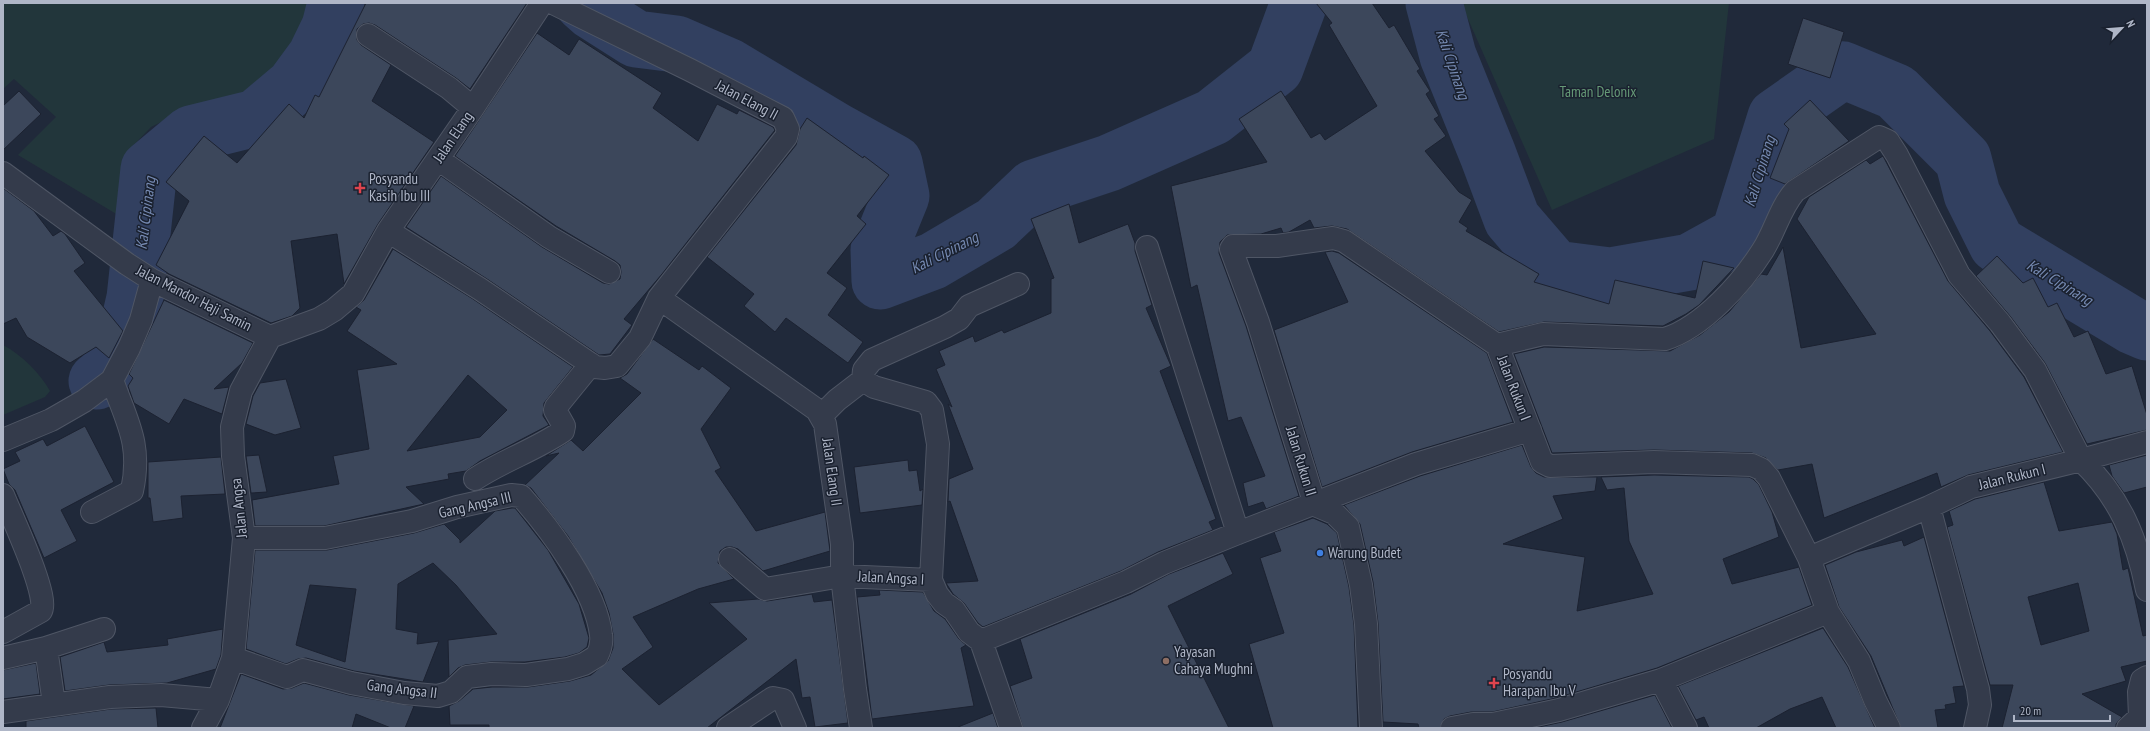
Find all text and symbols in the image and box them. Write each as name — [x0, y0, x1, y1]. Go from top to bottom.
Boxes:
north arrow — [2102, 8, 2142, 48]
text: N — [2123, 18, 2139, 29]
water label: Kali Cipinang — [1432, 26, 1475, 103]
street label: Jalan Elang II — [712, 75, 782, 124]
park label: Taman Delonix — [1559, 82, 1637, 101]
street label: Jalan Elang — [428, 107, 477, 167]
water label: Kali Cipinang — [1739, 132, 1780, 209]
place label: Posyandu Kasih Ibu III — [369, 169, 430, 205]
water label: Kali Cipinang — [131, 174, 160, 251]
marker: Posyandu Kasih Ibu III — [354, 182, 366, 194]
water label: Kali Cipinang — [907, 226, 982, 278]
water label: Kali Cipinang — [2024, 255, 2097, 310]
street label: Jalan Mandor Haji Samin — [132, 260, 255, 335]
street label: Jalan Rukun I — [1493, 352, 1536, 423]
street label: Jalan Rukun II — [1282, 423, 1321, 498]
street label: Jalan Elang II — [818, 436, 847, 507]
street label: Jalan Rukun I — [1976, 459, 2047, 494]
street label: Jalan Angsa — [226, 477, 251, 540]
street label: Gang Angsa III — [437, 487, 513, 522]
place label: Warung Budet — [1328, 543, 1401, 562]
marker: Warung Budet — [1315, 548, 1325, 558]
street label: Jalan Angsa I — [856, 566, 925, 589]
place label: Yayasan Cahaya Mughni — [1174, 642, 1253, 678]
marker: Yayasan Cahaya Mughni — [1161, 656, 1171, 666]
place label: Posyandu Harapan Ibu V — [1503, 664, 1576, 700]
street label: Gang Angsa II — [366, 675, 438, 702]
marker: Posyandu Harapan Ibu V — [1488, 677, 1500, 689]
scale bar — [2014, 697, 2110, 723]
text: 20 m — [2020, 703, 2041, 718]

